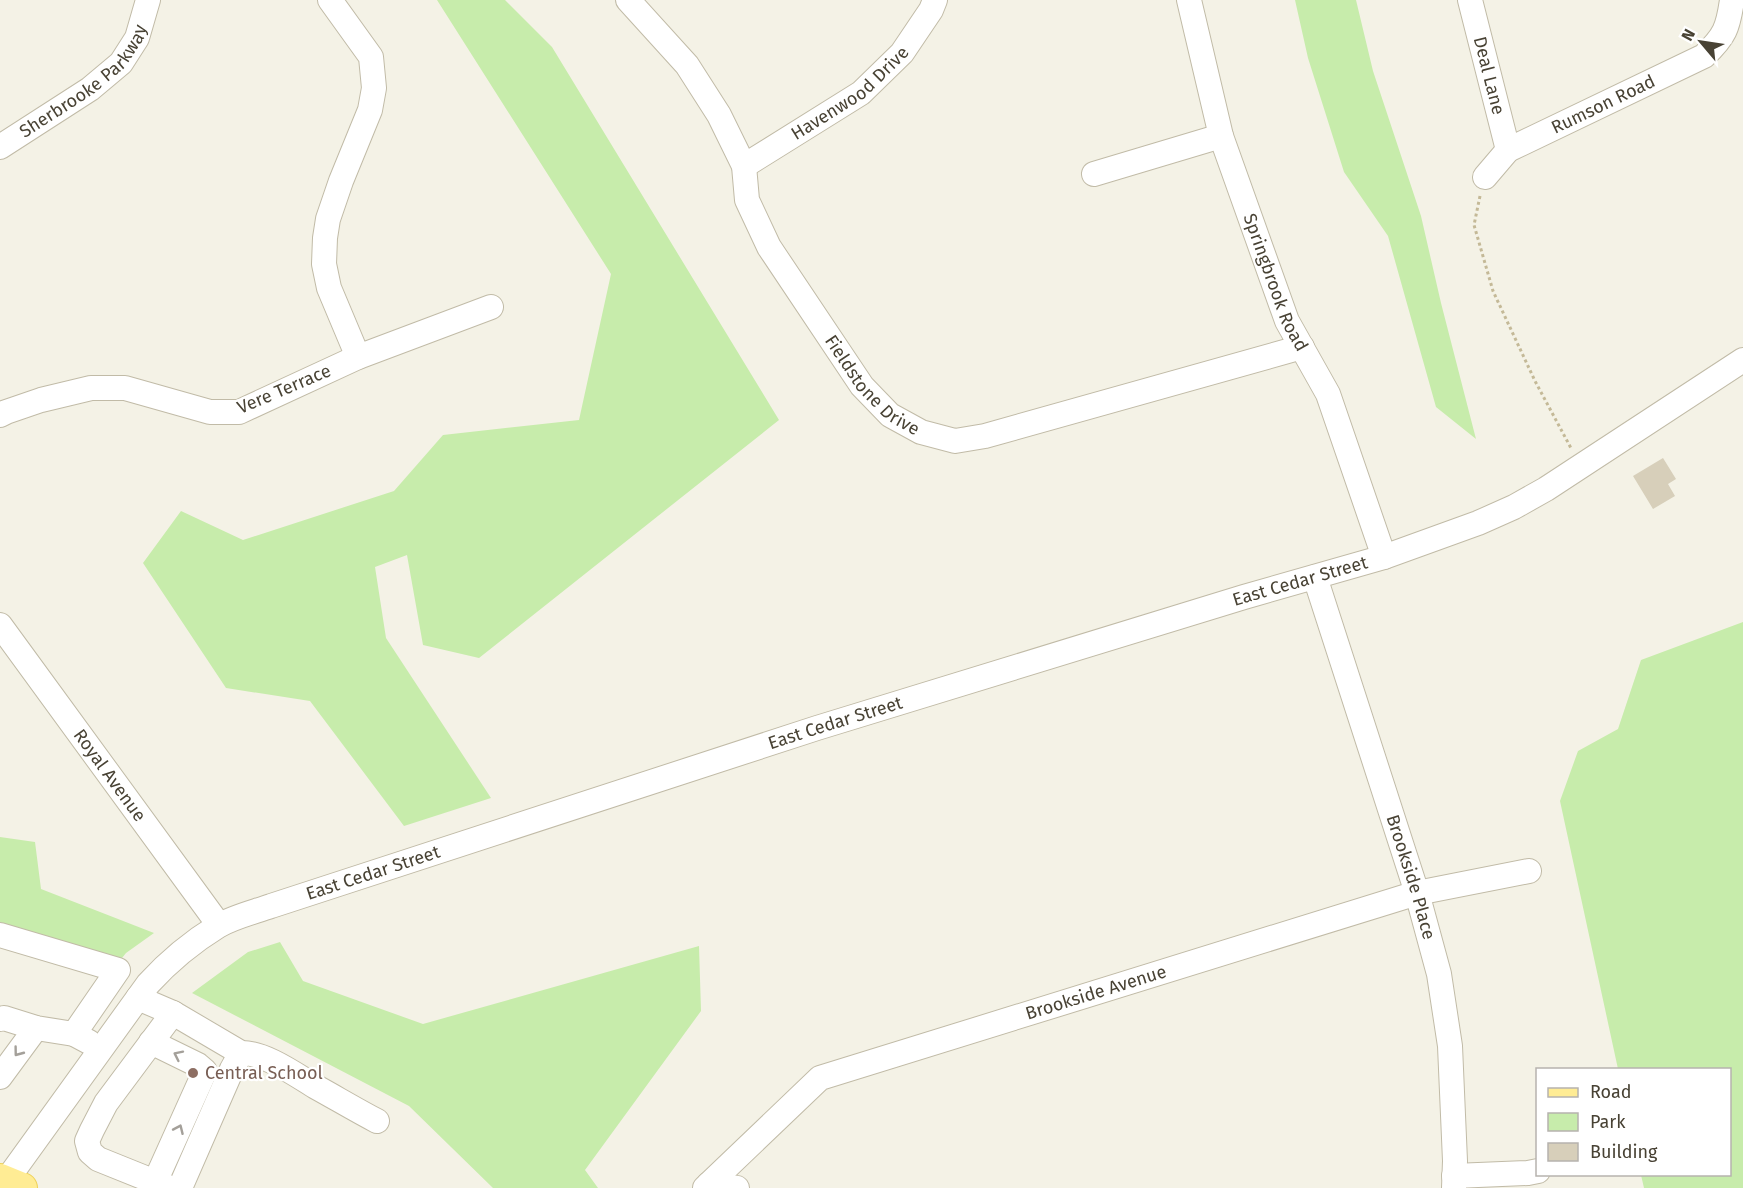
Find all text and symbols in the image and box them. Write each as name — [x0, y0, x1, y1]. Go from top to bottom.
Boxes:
north arrow — [1671, 12, 1731, 72]
street label: Sherbrooke Parkway — [15, 22, 151, 143]
text: N — [1677, 26, 1699, 44]
street label: Deal Lane — [1469, 34, 1510, 117]
street label: Havenwood Drive — [787, 43, 914, 145]
street label: Rumson Road — [1548, 70, 1659, 139]
street label: Springbrook Road — [1239, 211, 1313, 355]
street label: Fieldstone Drive — [820, 331, 924, 440]
street label: Vere Terrace — [234, 359, 334, 419]
street label: East Cedar Street — [1230, 551, 1371, 611]
street label: East Cedar Street — [765, 691, 905, 754]
street label: Royal Avenue — [69, 725, 151, 826]
street label: Brookside Place — [1381, 812, 1440, 942]
street label: East Cedar Street — [303, 841, 443, 905]
street label: Brookside Avenue — [1023, 960, 1169, 1025]
one-way arrow — [14, 1046, 25, 1057]
one-way arrow — [174, 1051, 185, 1063]
place label: Central School — [205, 1062, 323, 1084]
marker: Central School — [186, 1066, 200, 1080]
legend — [1536, 1068, 1731, 1176]
text: Road — [1590, 1081, 1632, 1103]
text: Park — [1590, 1111, 1626, 1133]
one-way arrow — [172, 1124, 184, 1135]
text: Building — [1590, 1141, 1658, 1163]

